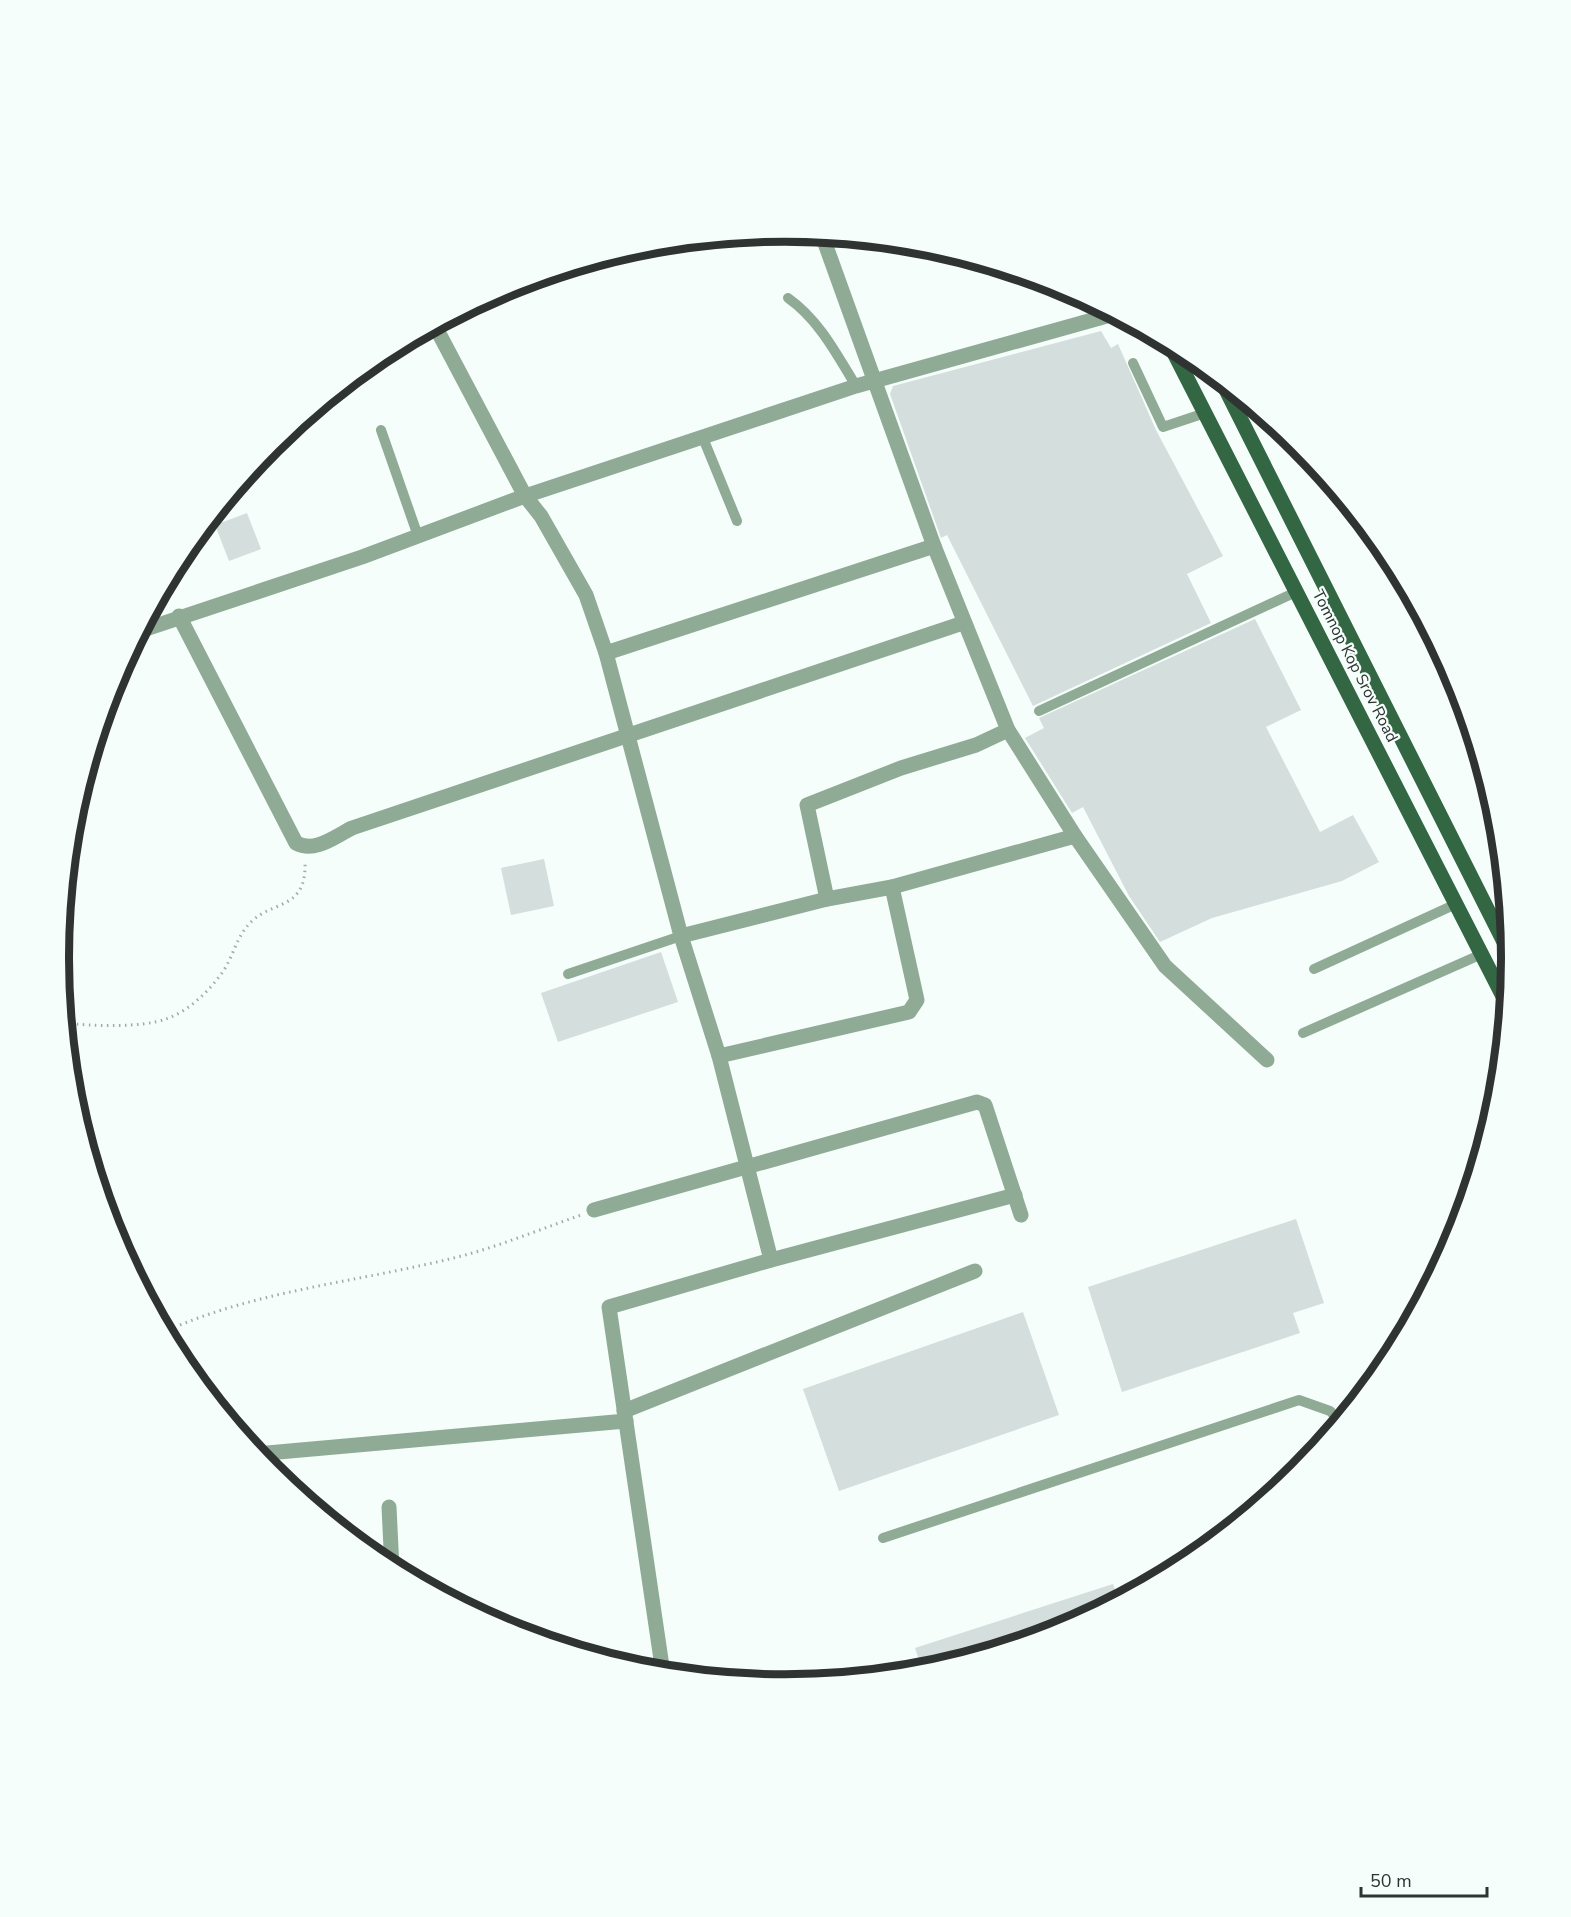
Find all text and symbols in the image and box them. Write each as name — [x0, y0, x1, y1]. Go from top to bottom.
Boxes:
street label: Tomnop Kop Srov Road — [1307, 586, 1403, 746]
scale bar — [1361, 1860, 1487, 1898]
text: 50 m — [1370, 1869, 1412, 1893]

